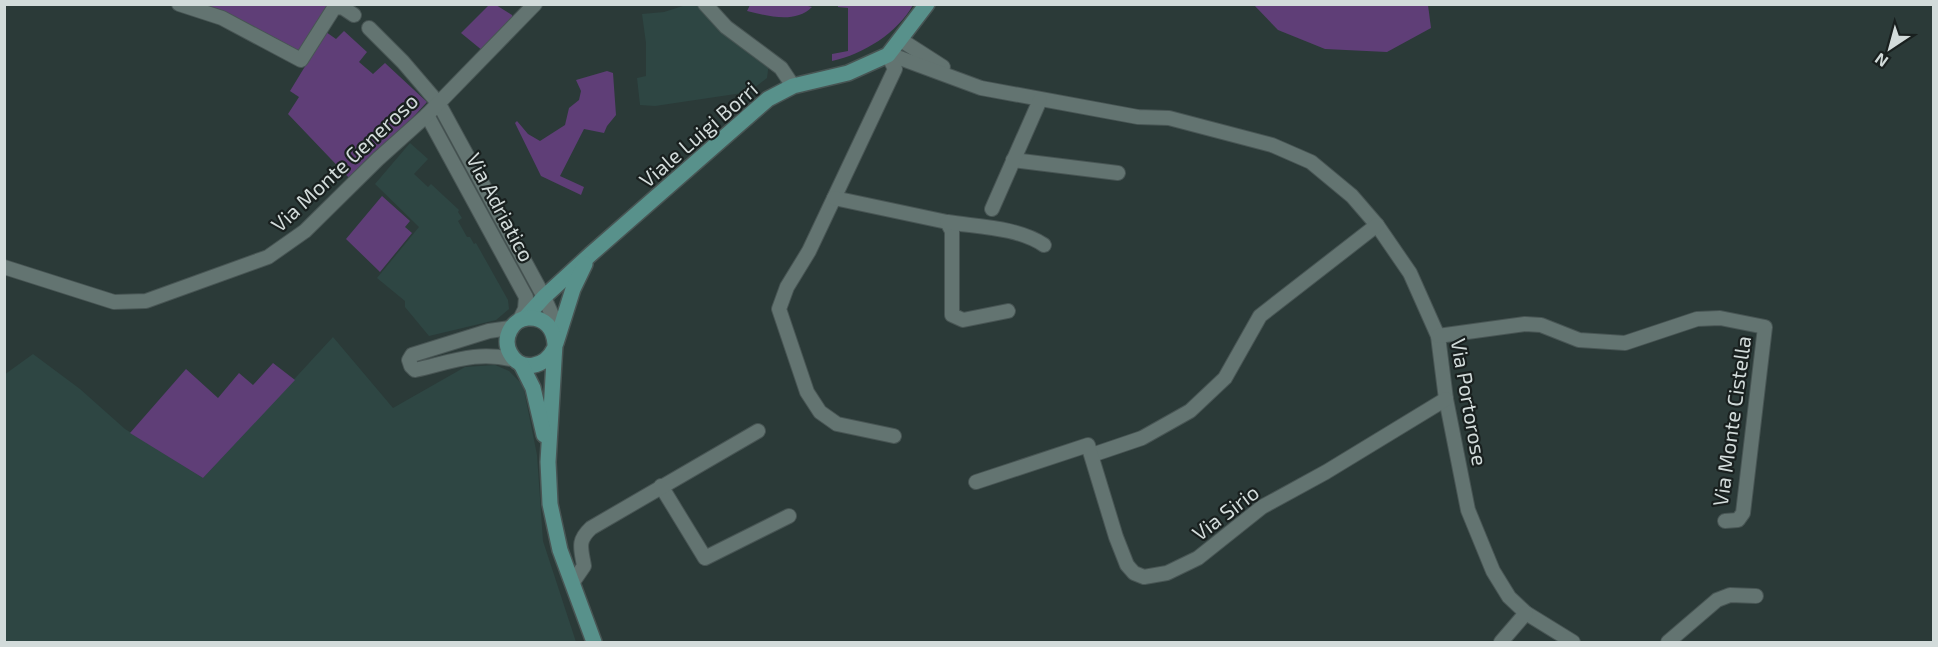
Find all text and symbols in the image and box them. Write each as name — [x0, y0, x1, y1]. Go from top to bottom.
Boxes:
north arrow — [1860, 18, 1920, 78]
text: N — [1871, 49, 1891, 72]
street label: Viale Luigi Borri — [634, 76, 762, 192]
street label: Via Monte Generoso — [266, 88, 422, 236]
street label: Via Adriatico — [462, 149, 540, 265]
street label: Via Monte Cistella — [1707, 334, 1755, 508]
street label: Via Portorose — [1447, 336, 1493, 468]
street label: Via Sirio — [1187, 479, 1263, 545]

